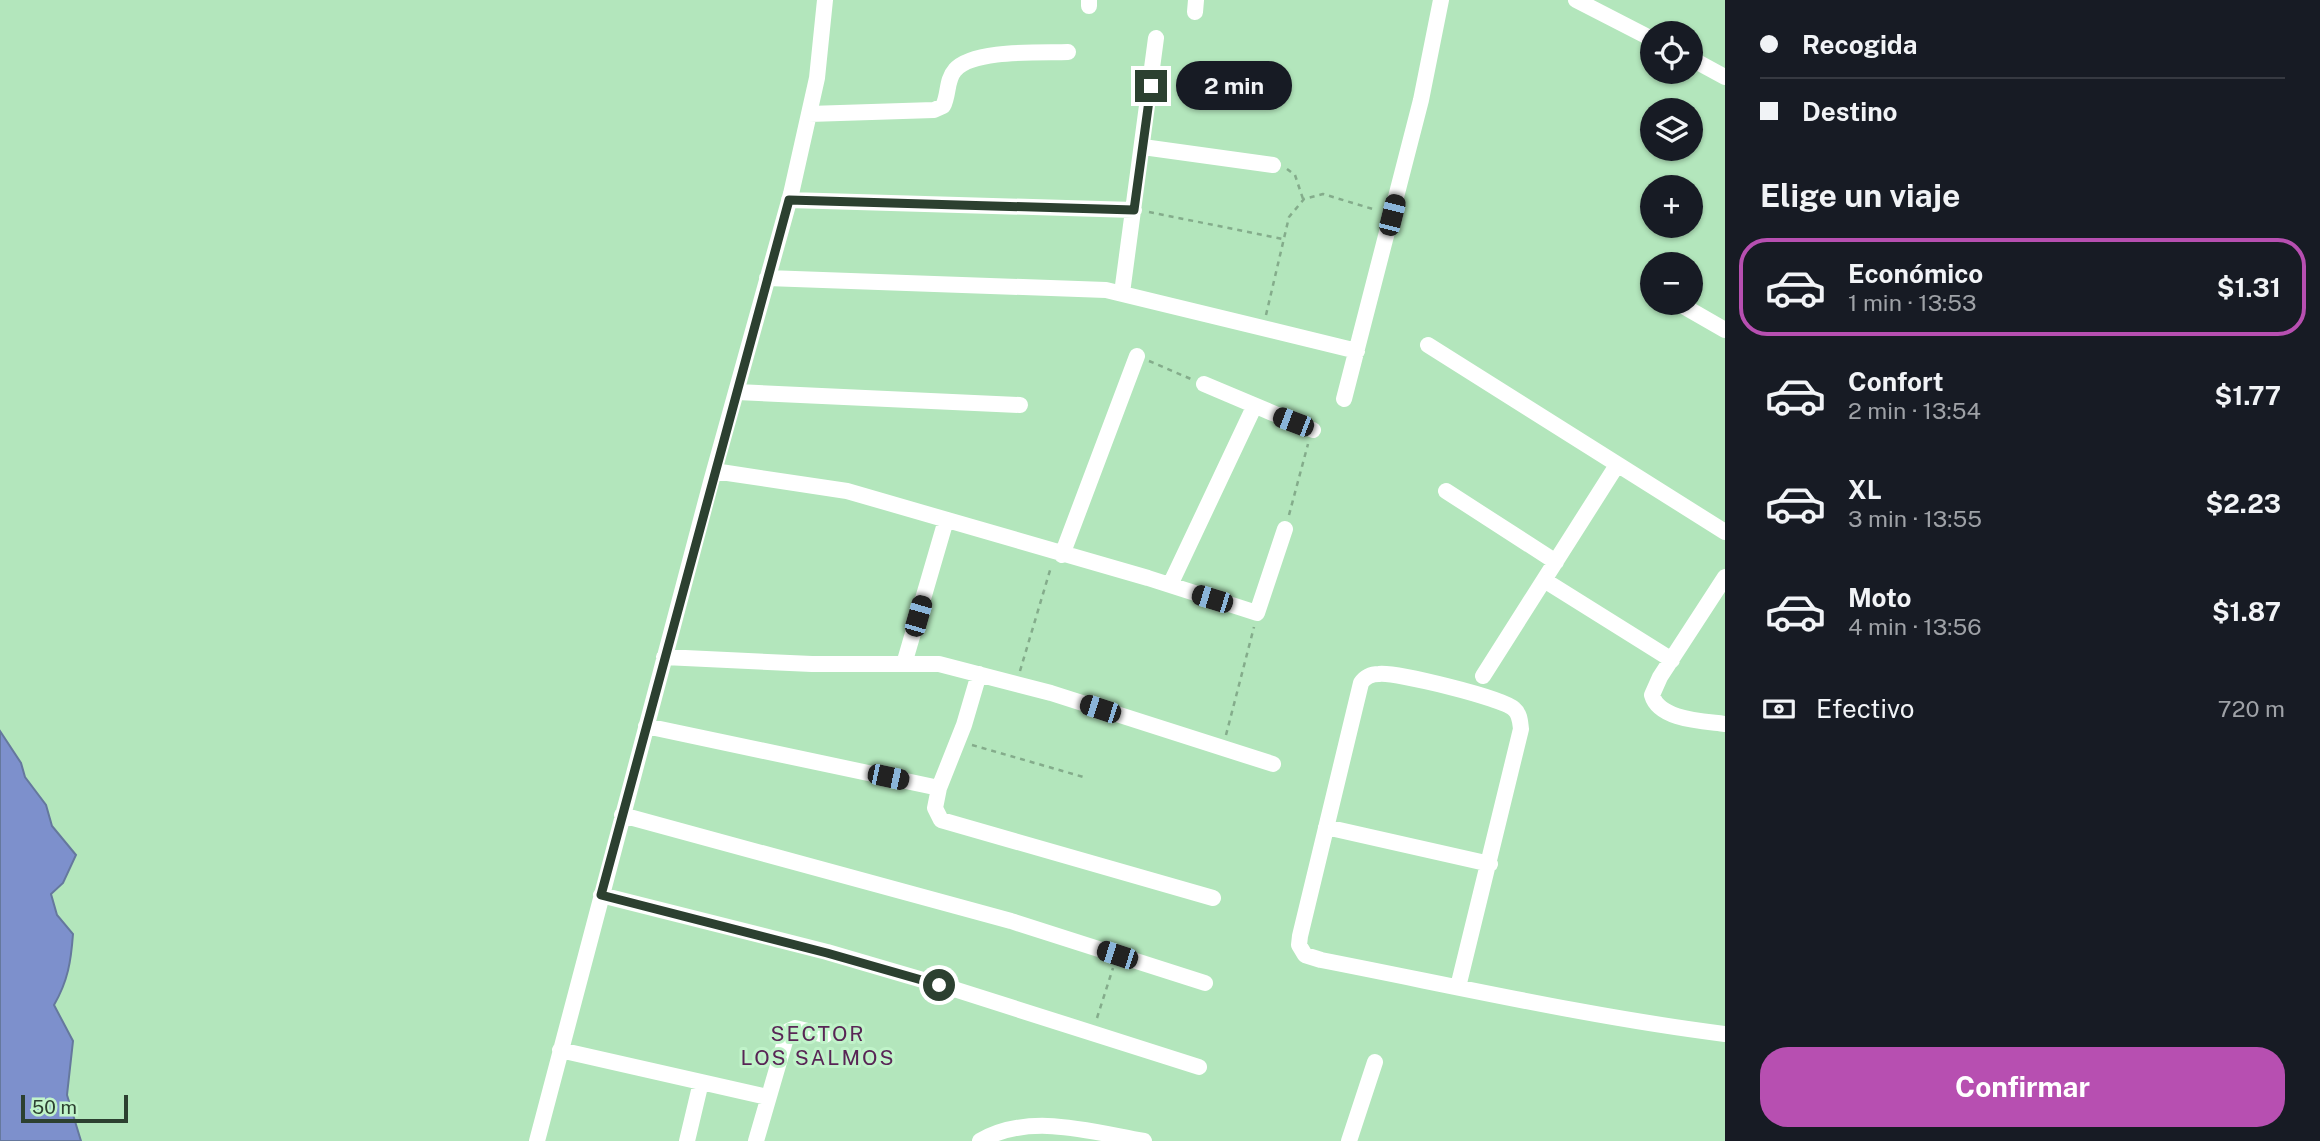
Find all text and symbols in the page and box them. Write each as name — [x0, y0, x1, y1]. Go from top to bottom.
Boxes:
map controls — [1640, 21, 1703, 315]
button: locate — [1640, 21, 1703, 84]
text: Recogida — [1802, 29, 1917, 60]
callout: 2 min — [1176, 62, 1291, 110]
route end — [1135, 70, 1167, 102]
text: 2 min — [1204, 72, 1264, 99]
text: Destino — [1802, 96, 1898, 127]
button: layers — [1640, 98, 1703, 161]
button: + — [1640, 175, 1703, 238]
text: Elige un viaje — [1760, 177, 1960, 214]
car — [1377, 192, 1408, 238]
button: − — [1640, 252, 1703, 315]
icon: car — [1764, 256, 1827, 319]
text: Económico — [1848, 258, 1983, 289]
text: $1.31 — [2217, 272, 2281, 303]
text: 1 min · 13:53 — [1848, 289, 1977, 316]
icon: car — [1764, 364, 1827, 427]
text: Confort — [1848, 366, 1944, 397]
text: $1.77 — [2215, 380, 2281, 411]
text: 2 min · 13:54 — [1848, 397, 1981, 424]
car — [1270, 405, 1317, 439]
icon: car — [1764, 472, 1827, 535]
text: XL — [1848, 474, 1882, 505]
text: $2.23 — [2205, 488, 2281, 519]
text: 3 min · 13:55 — [1848, 505, 1982, 532]
icon: car — [1764, 580, 1827, 643]
text: Moto — [1848, 582, 1911, 613]
car — [1189, 583, 1236, 615]
car — [903, 593, 934, 639]
text: $1.87 — [2212, 596, 2281, 627]
text: 4 min · 13:56 — [1848, 613, 1981, 640]
icon: cash — [1760, 690, 1798, 728]
car — [1077, 693, 1124, 725]
text: Efectivo — [1816, 693, 1914, 724]
text: 720 m — [2218, 695, 2285, 722]
car — [866, 762, 911, 792]
car — [1094, 939, 1141, 971]
route start — [923, 969, 955, 1001]
district label: SECTOR LOS SALMOS — [740, 1021, 896, 1070]
button: Confirmar — [1760, 1047, 2285, 1127]
scale bar — [21, 1092, 128, 1124]
text: 50 m — [32, 1096, 77, 1118]

